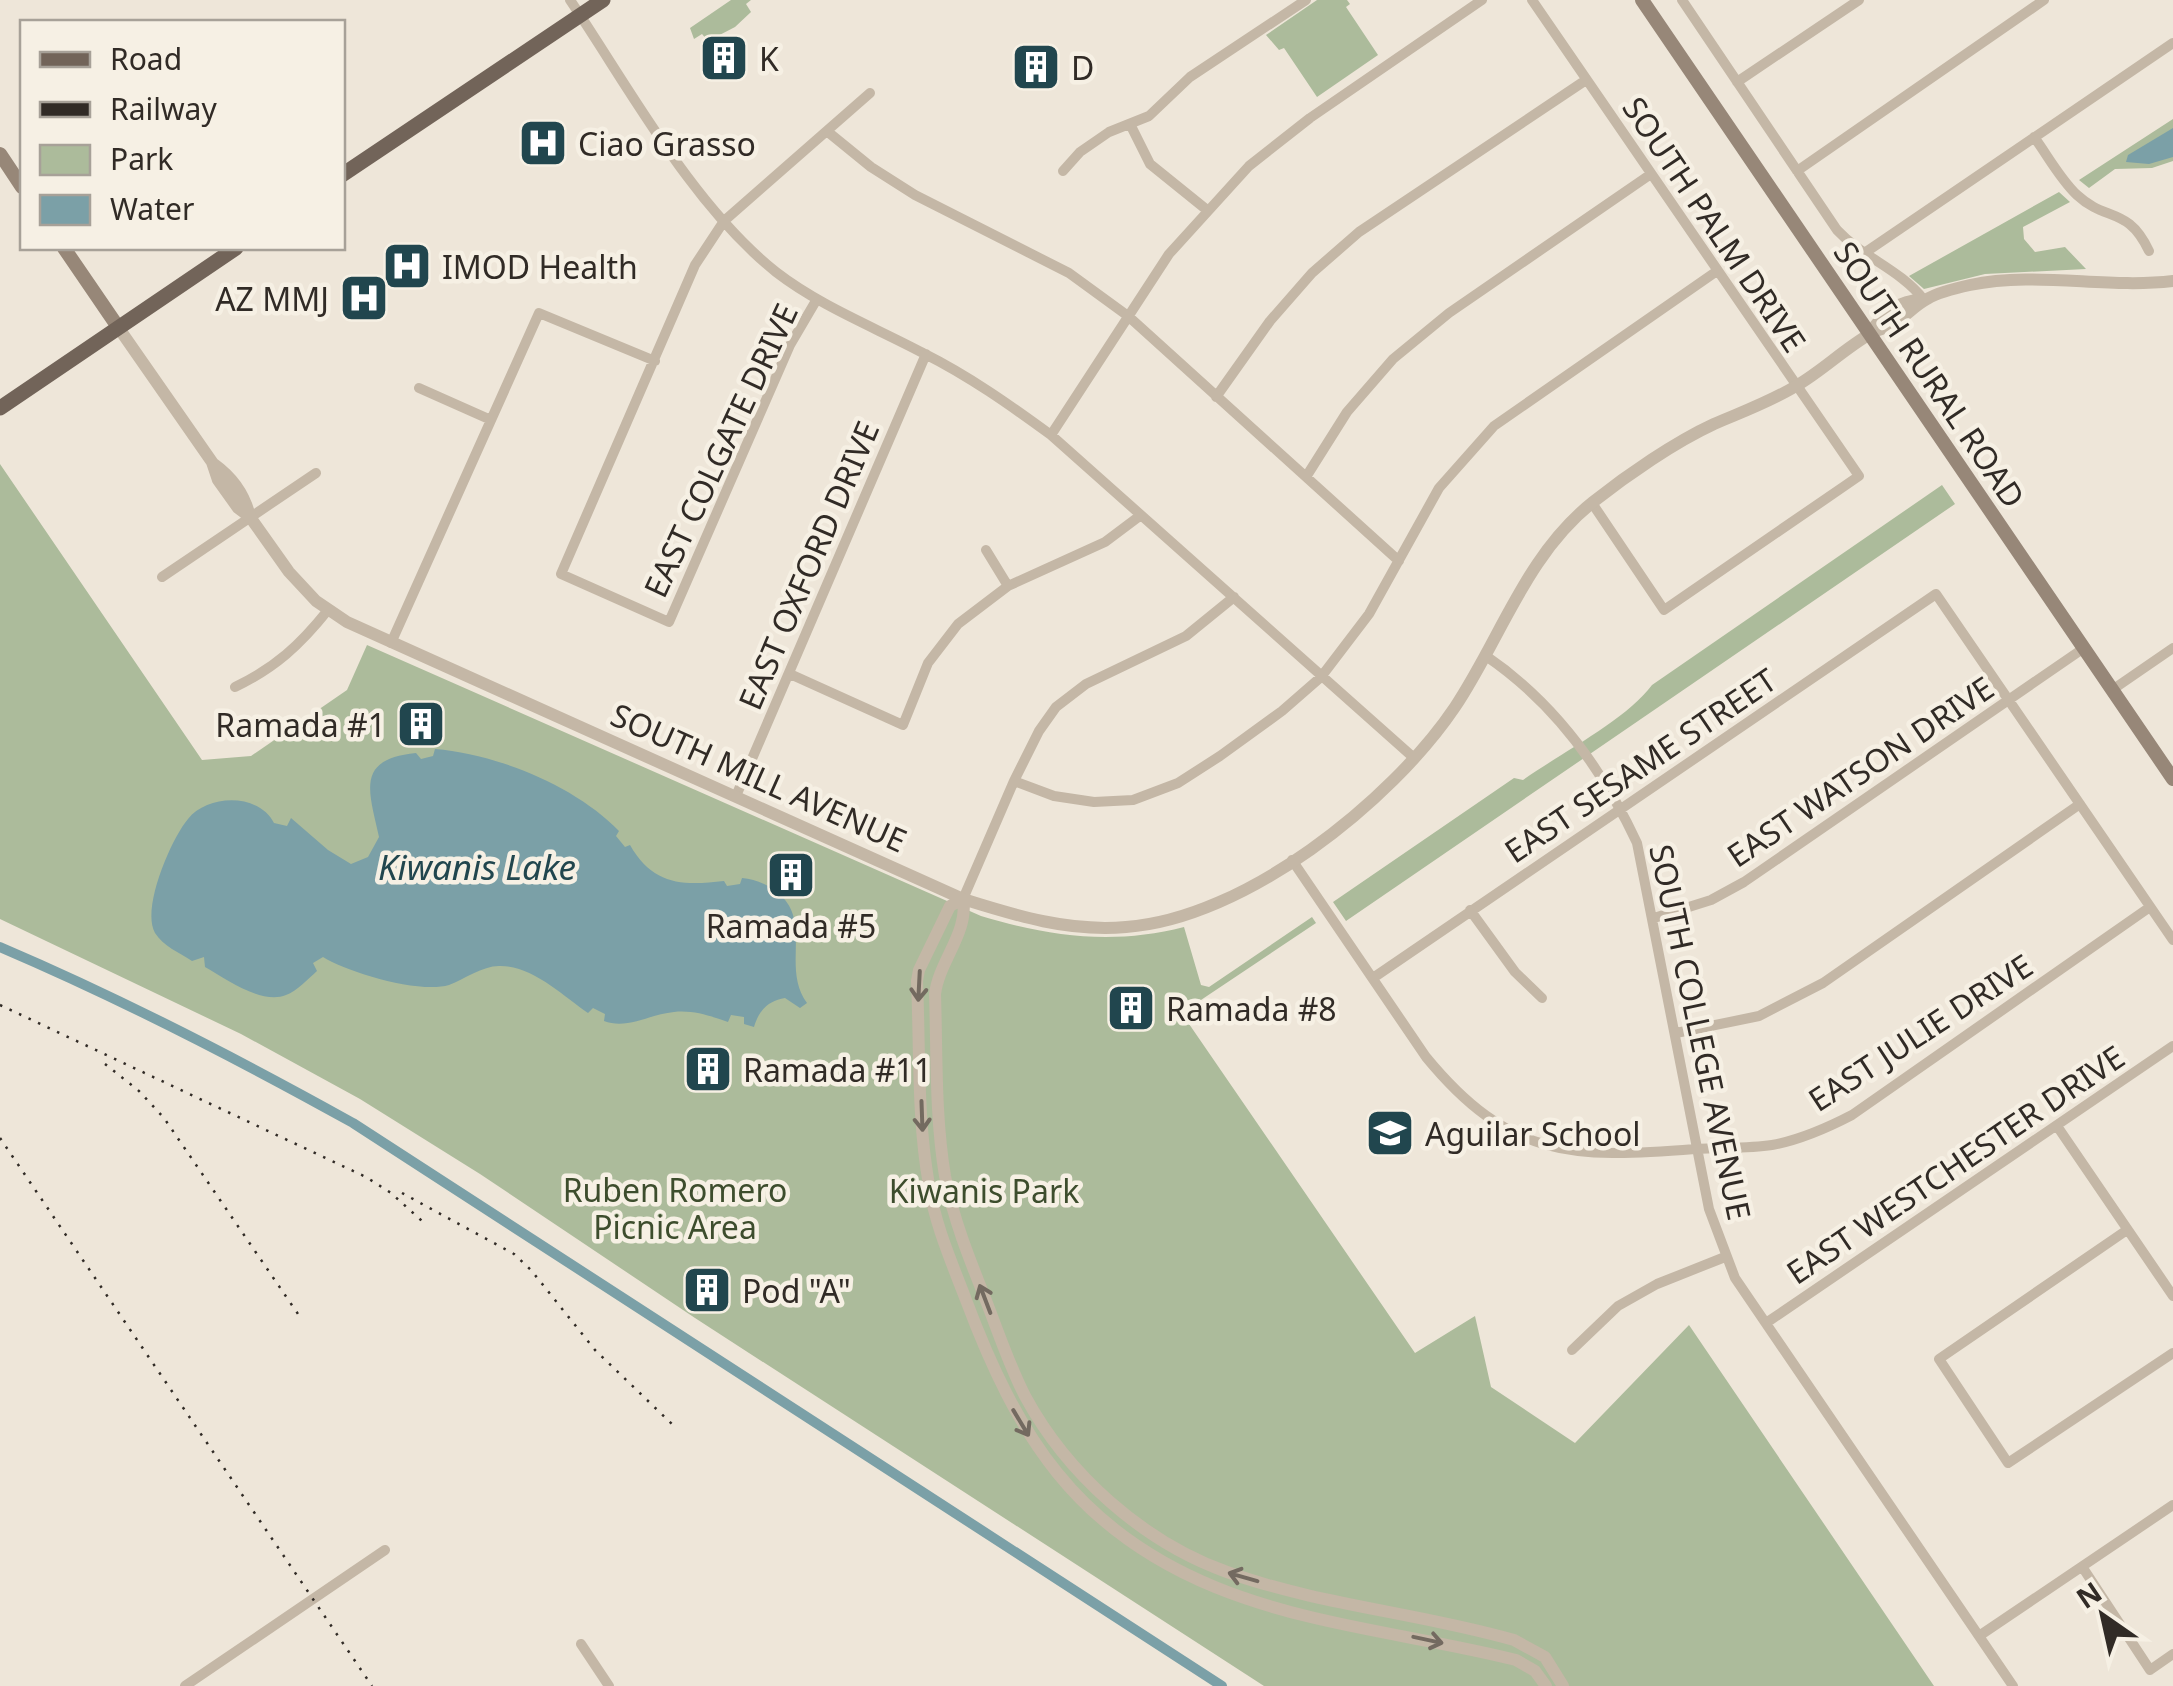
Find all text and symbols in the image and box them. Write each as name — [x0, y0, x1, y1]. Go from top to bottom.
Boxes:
legend — [20, 20, 345, 250]
building icon: K — [698, 32, 750, 84]
place label: K — [759, 37, 779, 80]
text: Road — [110, 38, 182, 79]
building icon: D — [1010, 41, 1062, 93]
place label: D — [1071, 46, 1094, 89]
text: Railway — [110, 88, 217, 129]
street label: SOUTH PALM DRIVE — [1614, 88, 1816, 360]
hospital icon: Ciao Grasso — [517, 117, 569, 169]
place label: Ciao Grasso — [578, 122, 756, 165]
text: Park — [110, 138, 173, 179]
text: Water — [110, 188, 194, 229]
street label: SOUTH RURAL ROAD — [1825, 232, 2035, 516]
hospital icon: IMOD Health — [381, 240, 433, 292]
place label: IMOD Health — [442, 245, 638, 288]
hospital icon: AZ MMJ — [338, 272, 390, 324]
place label: AZ MMJ — [215, 277, 329, 320]
street label: EAST COLGATE DRIVE — [633, 296, 807, 604]
street label: EAST OXFORD DRIVE — [728, 414, 888, 716]
street label: EAST SESAME STREET — [1496, 658, 1784, 872]
street label: EAST WATSON DRIVE — [1718, 666, 2002, 876]
street label: SOUTH MILL AVENUE — [604, 692, 914, 862]
building icon: Ramada #1 — [395, 698, 447, 750]
place label: Ramada #1 — [215, 703, 386, 746]
street label: SOUTH COLLEGE AVENUE — [1640, 840, 1762, 1224]
water label: Kiwanis Lake — [378, 843, 576, 890]
building icon: Ramada #5 — [765, 849, 817, 901]
place label: Ramada #5 — [706, 904, 876, 947]
street label: EAST JULIE DRIVE — [1800, 943, 2040, 1121]
one-way arrow — [909, 970, 928, 1002]
building icon: Ramada #8 — [1105, 982, 1157, 1034]
place label: Ramada #8 — [1166, 987, 1337, 1030]
street label: EAST WESTCHESTER DRIVE — [1778, 1035, 2132, 1293]
building icon: Ramada #11 — [682, 1043, 734, 1095]
place label: Ramada #11 — [743, 1048, 932, 1091]
one-way arrow — [912, 1100, 931, 1132]
school or university icon: Aguilar School — [1364, 1107, 1416, 1159]
place label: Aguilar School — [1425, 1112, 1641, 1155]
park label: Ruben Romero Picnic Area — [563, 1168, 787, 1248]
park label: Kiwanis Park — [889, 1169, 1079, 1212]
building icon: Pod "A" — [681, 1264, 733, 1316]
place label: Pod "A" — [742, 1269, 851, 1312]
one-way arrow — [975, 1284, 993, 1315]
one-way arrow — [1011, 1408, 1031, 1437]
north arrow — [2053, 1566, 2153, 1666]
one-way arrow — [1228, 1567, 1259, 1585]
text: N — [2068, 1572, 2109, 1617]
one-way arrow — [1411, 1631, 1443, 1650]

